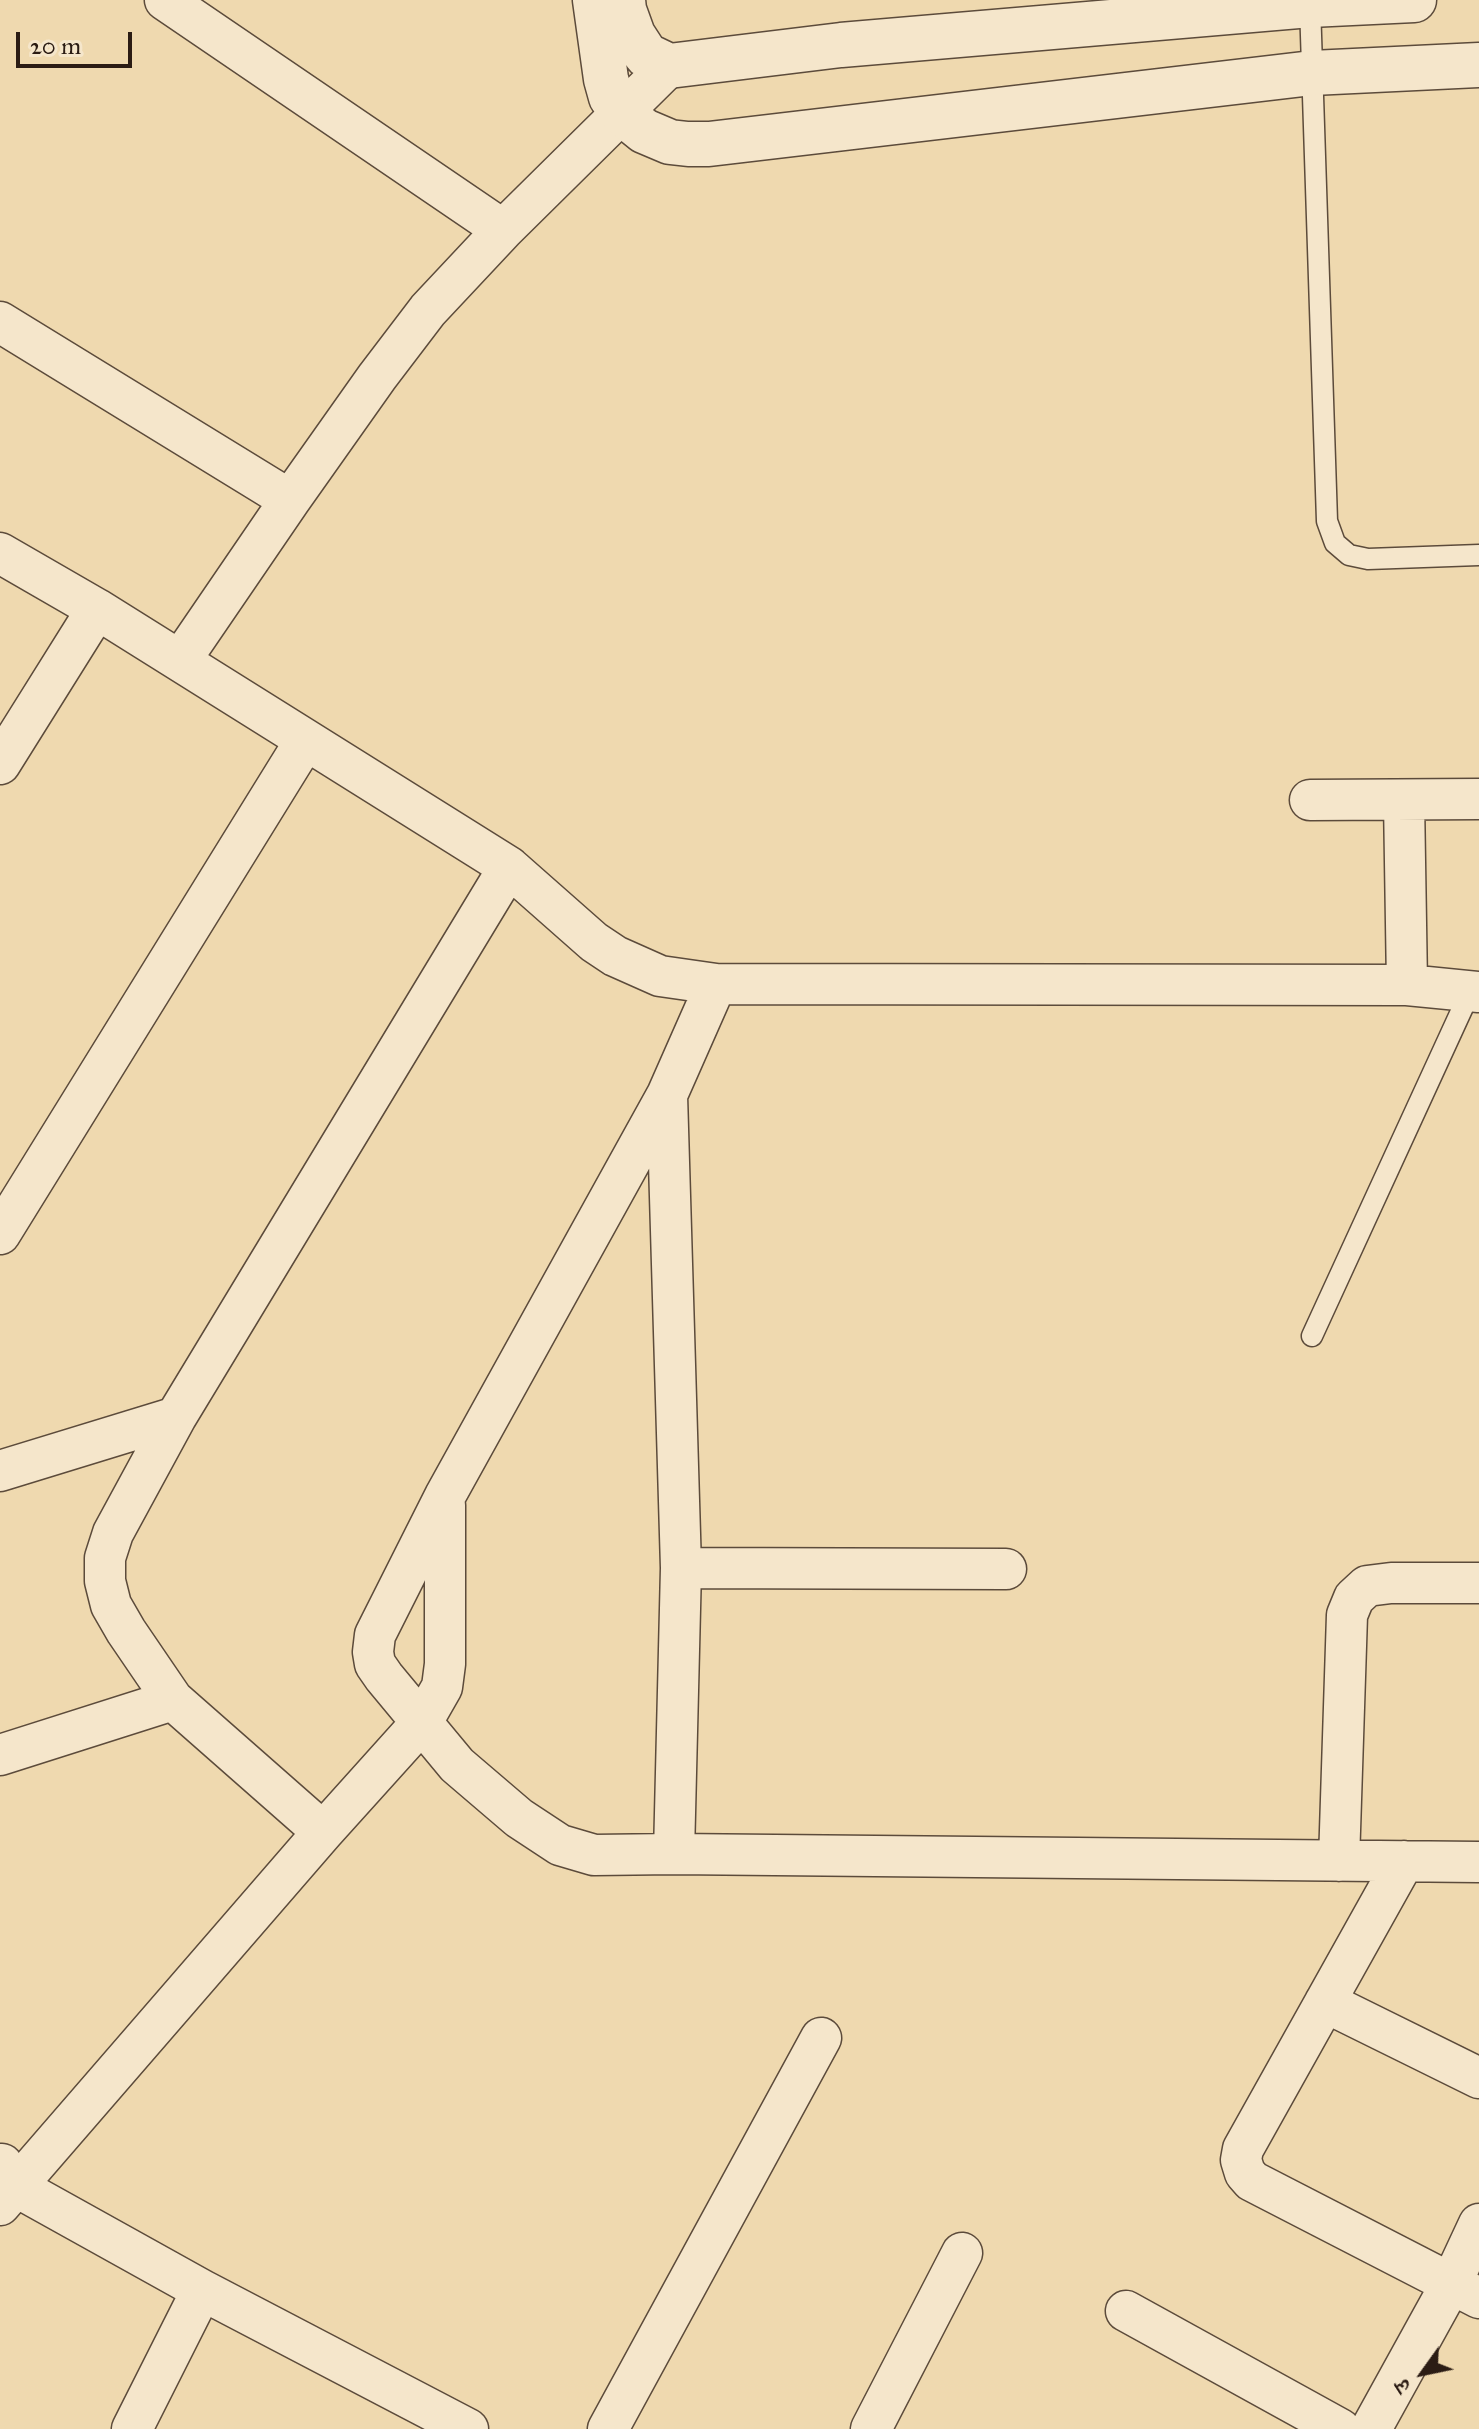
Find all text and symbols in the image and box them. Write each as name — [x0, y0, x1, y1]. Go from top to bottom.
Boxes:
scale bar — [20, 16, 136, 66]
text: 20 m — [30, 31, 81, 61]
north arrow — [1383, 2333, 1463, 2413]
text: उ — [1388, 2374, 1417, 2398]

